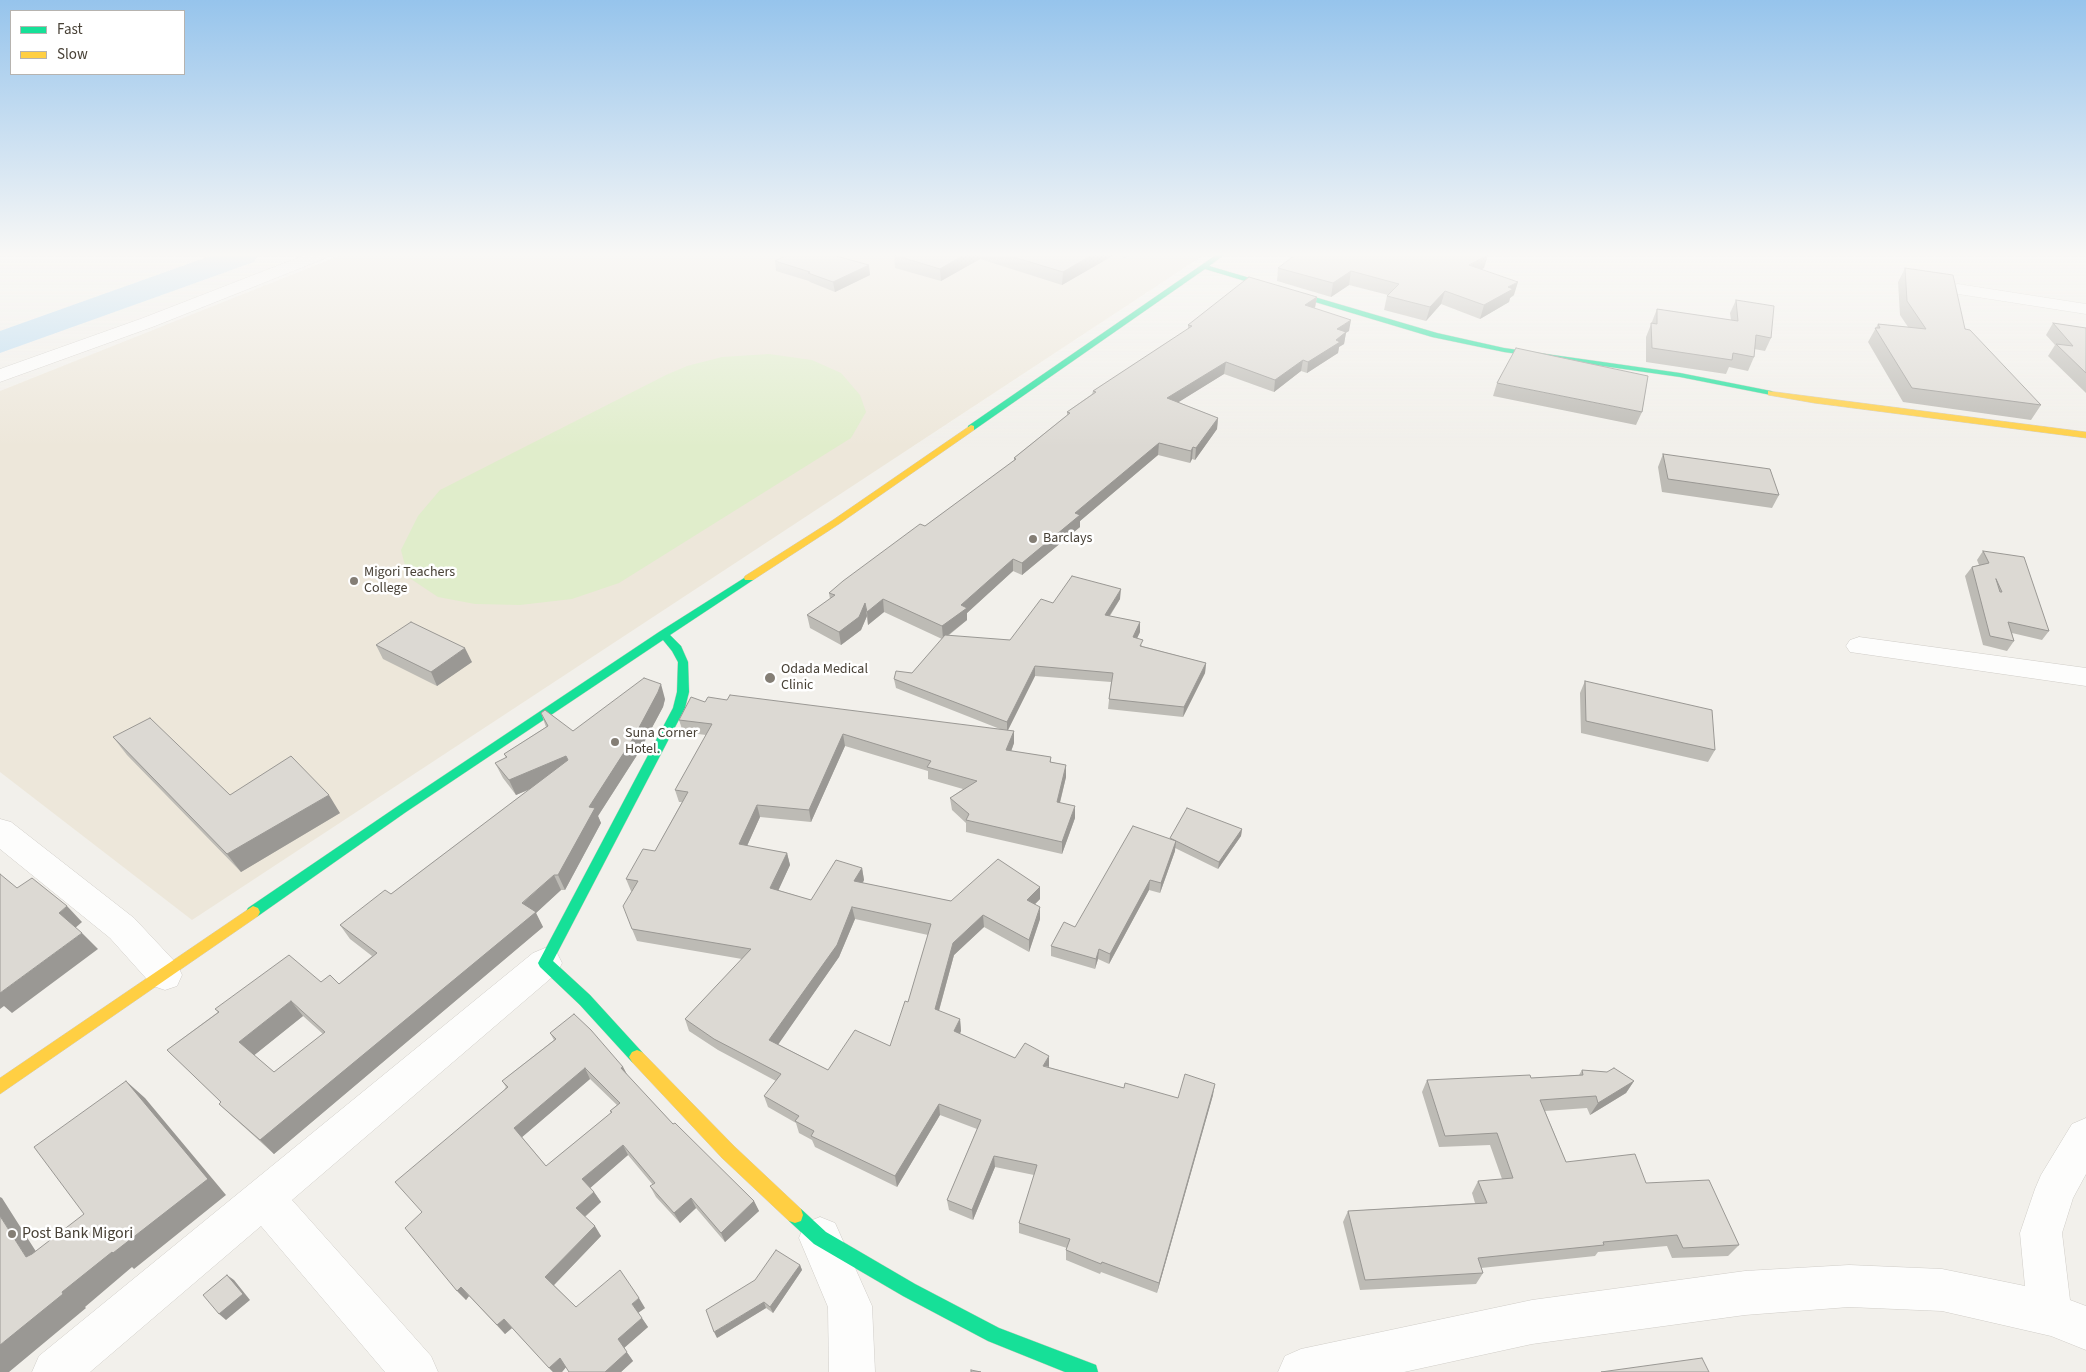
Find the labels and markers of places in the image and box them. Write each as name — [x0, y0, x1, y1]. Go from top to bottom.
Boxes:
place label: Barclays — [1043, 531, 1092, 547]
marker: Barclays — [1027, 533, 1039, 545]
place label: Migori Teachers College — [364, 565, 455, 598]
marker: Migori Teachers College — [348, 575, 360, 587]
place label: Odada Medical Clinic — [781, 662, 868, 694]
marker: Odada Medical Clinic — [763, 671, 777, 685]
place label: Suna Corner Hotel. — [625, 726, 698, 759]
marker: Suna Corner Hotel. — [609, 736, 621, 748]
place label: Post Bank Migori — [22, 1224, 133, 1244]
marker: Post Bank Migori — [6, 1228, 18, 1240]

